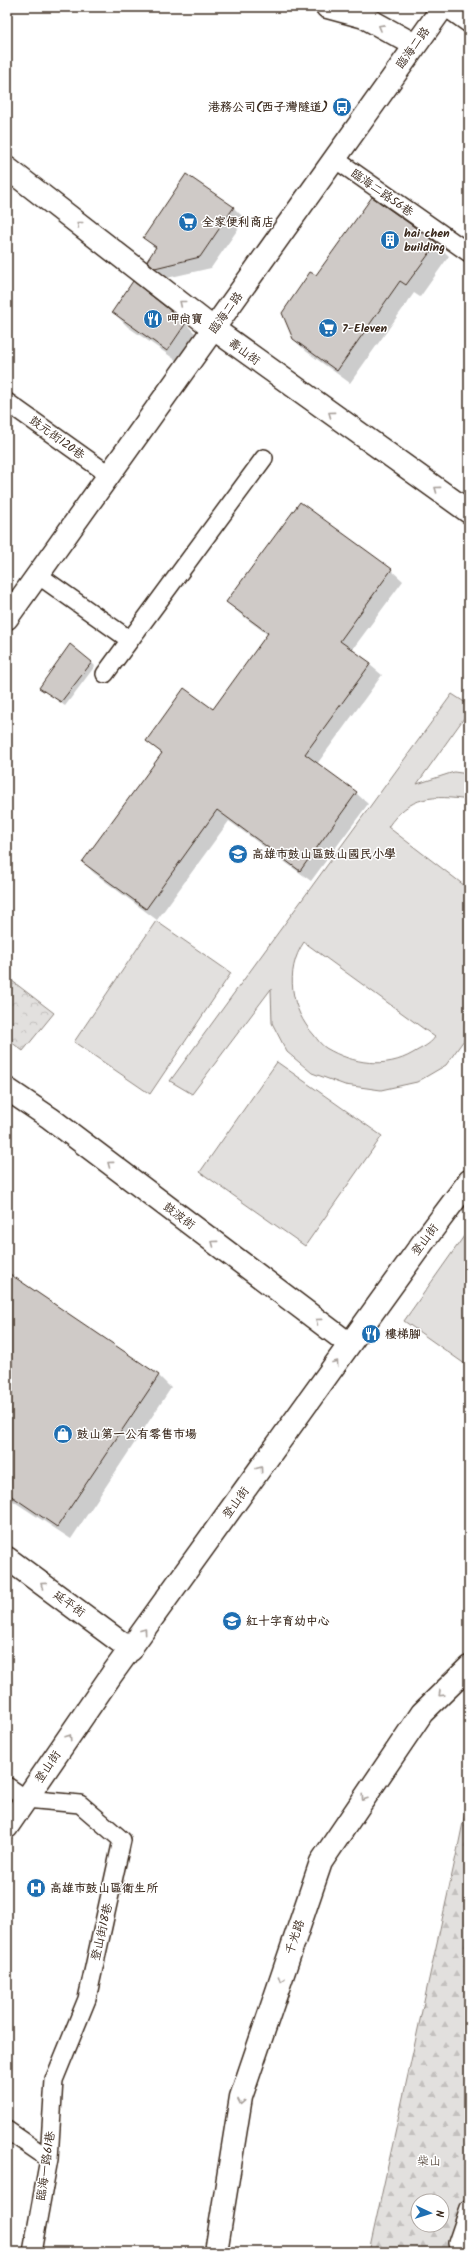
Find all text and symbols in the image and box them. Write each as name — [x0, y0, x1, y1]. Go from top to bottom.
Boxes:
street label: 臨海二路 — [391, 23, 435, 73]
one-way arrow — [378, 24, 385, 31]
bus stop icon: 港務公司(西子灣隧道) — [331, 96, 353, 118]
place label: 港務公司(西子灣隧道) — [208, 98, 328, 117]
street label: 臨海二路56巷 — [347, 164, 417, 222]
supermarket icon: 全家便利商店 — [177, 211, 199, 233]
place label: 全家便利商店 — [202, 213, 274, 232]
one-way arrow — [76, 221, 83, 229]
place label: hai chen building — [404, 224, 450, 257]
building icon: hai chen building — [379, 229, 401, 251]
street label: 臨海二路 — [204, 288, 248, 338]
one-way arrow — [179, 301, 186, 308]
restaurant icon: 呷尚寶 — [142, 308, 164, 330]
place label: 呷尚寶 — [167, 310, 203, 329]
supermarket icon: 7-Eleven — [317, 317, 339, 339]
place label: 7-Eleven — [342, 319, 388, 338]
street label: 壽山街 — [224, 334, 264, 370]
street label: 鼓元街120巷 — [25, 411, 89, 465]
one-way arrow — [329, 412, 336, 419]
one-way arrow — [435, 487, 442, 494]
school or university icon: 高雄市鼓山區鼓山國民小學 — [227, 843, 249, 865]
place label: 高雄市鼓山區鼓山國民小學 — [252, 845, 396, 864]
one-way arrow — [108, 1162, 115, 1169]
street label: 鼓波街 — [159, 1198, 199, 1234]
street label: 登山街 — [407, 1220, 443, 1260]
one-way arrow — [211, 1240, 218, 1248]
one-way arrow — [315, 1319, 322, 1326]
restaurant icon: 樓梯腳 — [360, 1323, 382, 1345]
place label: 樓梯腳 — [385, 1325, 421, 1344]
one-way arrow — [331, 1360, 339, 1367]
shop icon: 鼓山第一公有零售市場 — [52, 1423, 74, 1445]
place label: 鼓山第一公有零售市場 — [77, 1425, 197, 1444]
one-way arrow — [255, 1466, 262, 1473]
street label: 登山街 — [218, 1483, 254, 1523]
one-way arrow — [40, 1582, 47, 1590]
street label: 延平街 — [49, 1586, 89, 1622]
school or university icon: 紅十字育幼中心 — [221, 1610, 243, 1632]
place label: 紅十字育幼中心 — [246, 1612, 330, 1631]
one-way arrow — [139, 1629, 146, 1636]
one-way arrow — [438, 1690, 446, 1697]
one-way arrow — [64, 1735, 71, 1742]
street label: 登山街 — [30, 1747, 66, 1787]
one-way arrow — [362, 1794, 369, 1801]
hospital icon: 高雄市鼓山區衛生所 — [25, 1877, 47, 1899]
place label: 高雄市鼓山區衛生所 — [50, 1879, 159, 1898]
street label: 登山街18巷 — [86, 1901, 118, 1963]
street label: 千光路 — [280, 1917, 310, 1957]
one-way arrow — [277, 1975, 286, 1982]
one-way arrow — [237, 2099, 245, 2105]
street label: 臨海一路61巷 — [32, 2130, 60, 2202]
park label: 柴山 — [417, 2152, 441, 2171]
north arrow — [410, 2193, 450, 2233]
text: N — [430, 2210, 448, 2218]

